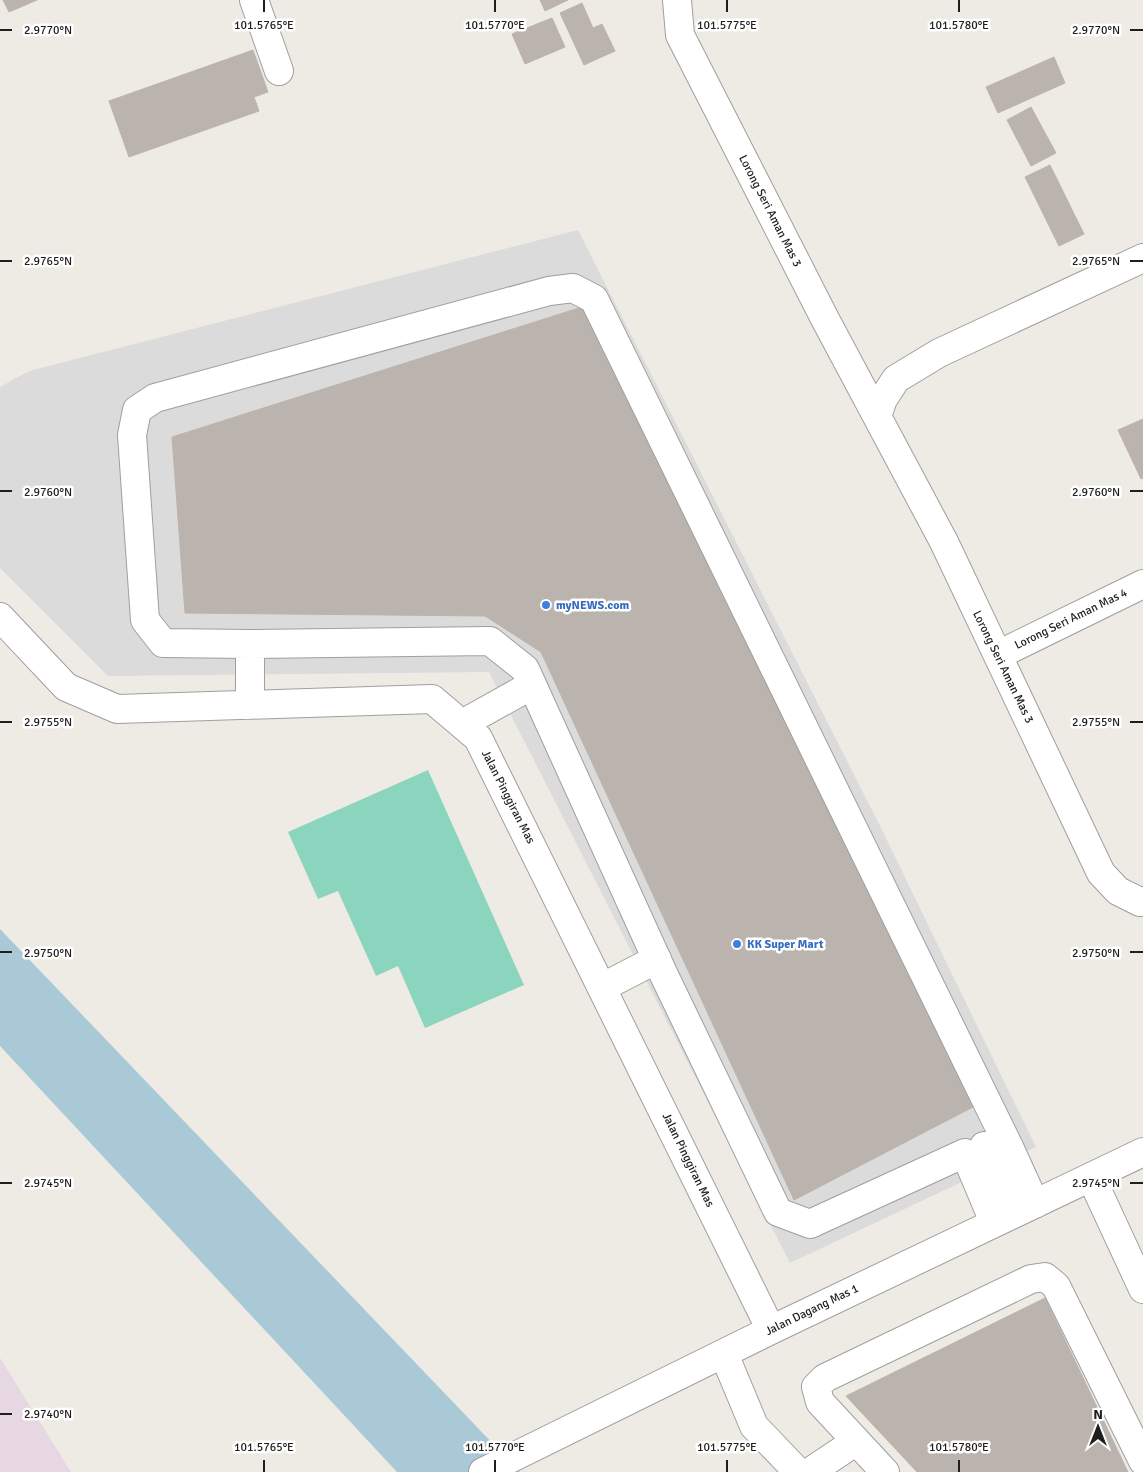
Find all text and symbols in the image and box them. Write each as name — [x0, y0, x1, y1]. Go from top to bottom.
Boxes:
text: 101.5765°E — [234, 18, 294, 33]
text: 101.5770°E — [465, 18, 525, 33]
text: 101.5775°E — [697, 18, 757, 33]
text: 101.5780°E — [929, 18, 989, 33]
text: 2.9770°N — [24, 23, 72, 38]
text: 2.9770°N — [1072, 23, 1120, 38]
street label: Lorong Seri Aman Mas 3 — [735, 153, 805, 269]
text: 2.9765°N — [24, 254, 72, 269]
text: 2.9765°N — [1072, 254, 1120, 269]
text: 2.9760°N — [24, 485, 72, 500]
text: 2.9760°N — [1072, 485, 1120, 500]
street label: Lorong Seri Aman Mas 4 — [1012, 585, 1130, 653]
place label: myNEWS.com — [556, 598, 629, 613]
marker: myNEWS.com — [540, 599, 552, 611]
street label: Lorong Seri Aman Mas 3 — [969, 608, 1037, 726]
text: 2.9755°N — [24, 715, 72, 730]
text: 2.9755°N — [1072, 715, 1120, 730]
street label: Jalan Pinggiran Mas — [478, 748, 538, 846]
place label: KK Super Mart — [747, 937, 824, 952]
marker: KK Super Mart — [731, 938, 743, 950]
text: 2.9750°N — [24, 946, 72, 961]
text: 2.9750°N — [1072, 946, 1120, 961]
street label: Jalan Pinggiran Mas — [659, 1110, 717, 1210]
text: 2.9745°N — [24, 1176, 72, 1191]
text: 2.9745°N — [1072, 1176, 1120, 1191]
street label: Jalan Dagang Mas 1 — [763, 1281, 861, 1339]
north arrow — [1073, 1402, 1123, 1452]
text: N — [1093, 1406, 1103, 1423]
text: 2.9740°N — [24, 1407, 72, 1422]
text: 101.5765°E — [234, 1440, 294, 1455]
text: 101.5770°E — [465, 1440, 525, 1455]
text: 101.5775°E — [697, 1440, 757, 1455]
text: 101.5780°E — [929, 1440, 989, 1455]

